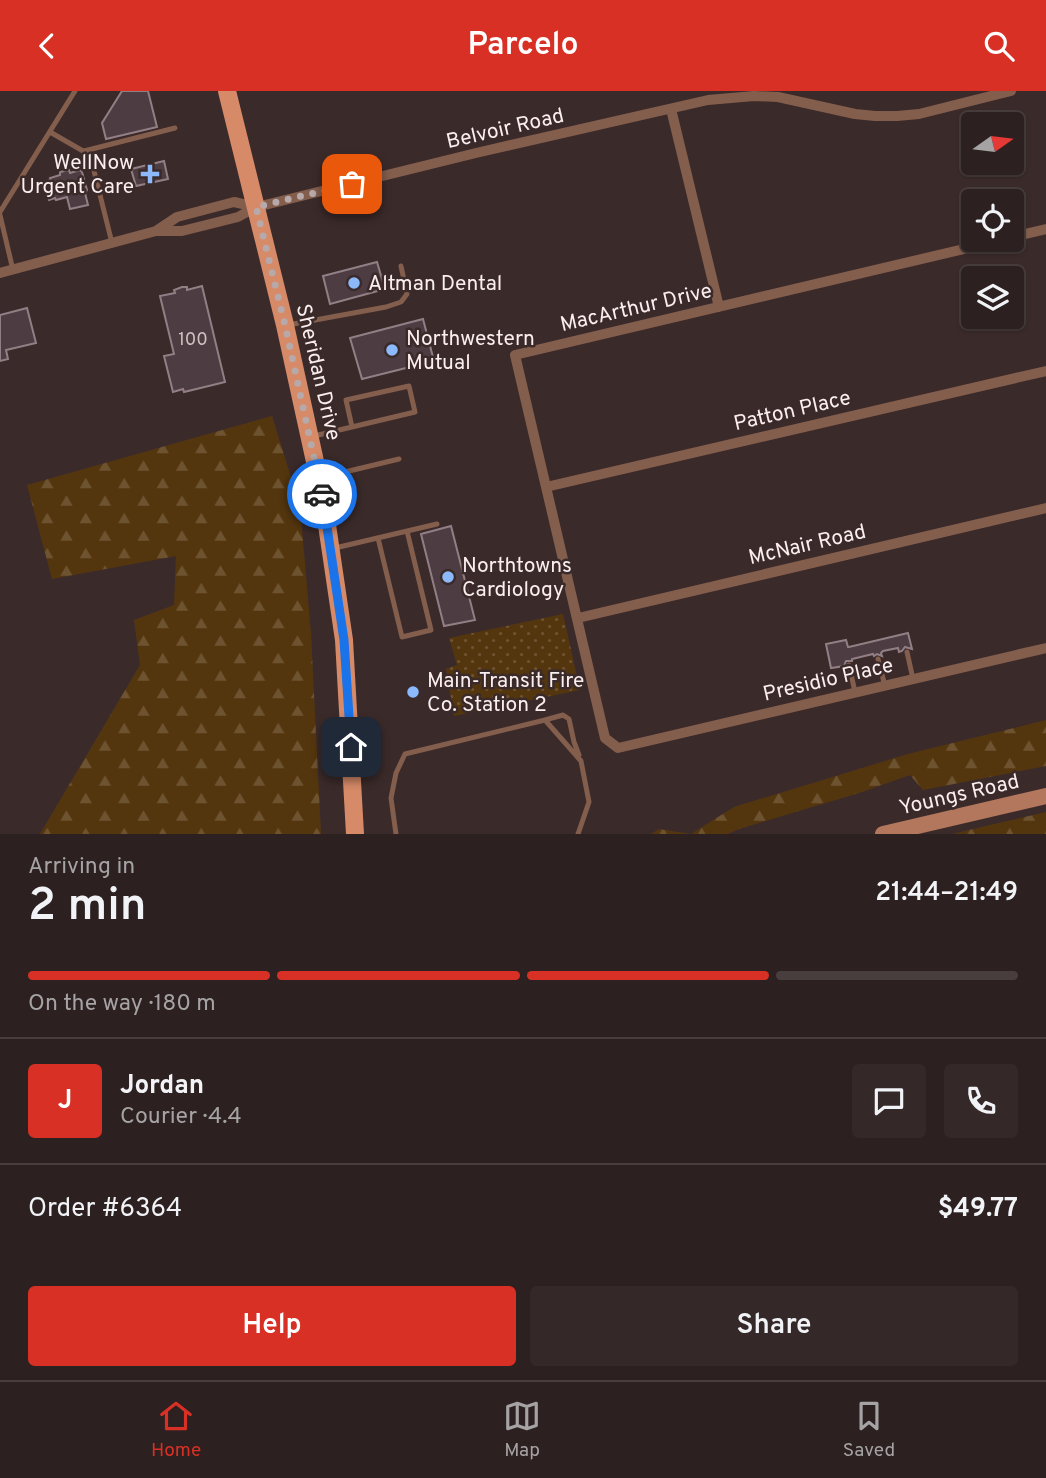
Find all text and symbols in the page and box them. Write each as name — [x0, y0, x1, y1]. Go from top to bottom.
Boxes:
text: Parcelo — [467, 26, 579, 66]
icon: back — [28, 27, 66, 65]
icon: search — [980, 27, 1018, 65]
street label: Belvoir Road — [444, 103, 567, 156]
north arrow — [961, 112, 1024, 175]
map controls — [961, 112, 1024, 329]
place label: WellNow Urgent Care — [20, 150, 134, 201]
pin — [322, 154, 382, 214]
marker: WellNow Urgent Care — [140, 164, 160, 184]
icon: bag — [333, 165, 371, 203]
button: locate — [961, 189, 1024, 252]
button: layers — [961, 266, 1024, 329]
place label: Altman Dental — [368, 271, 502, 298]
marker: Altman Dental — [346, 275, 362, 291]
street label: MacArthur Drive — [558, 278, 715, 339]
street label: Sheridan Drive — [289, 301, 346, 443]
place label: Northwestern Mutual — [406, 326, 535, 377]
house number: 100 — [178, 329, 208, 352]
marker: Northwestern Mutual — [384, 342, 400, 358]
street label: Patton Place — [731, 385, 854, 438]
courier — [287, 459, 357, 529]
icon: car — [303, 475, 341, 513]
street label: McNair Road — [746, 519, 869, 572]
place label: Northtowns Cardiology — [462, 553, 572, 604]
marker: Northtowns Cardiology — [440, 569, 456, 585]
street label: Presidio Place — [761, 652, 896, 709]
place label: Main-Transit Fire Co. Station 2 — [427, 668, 584, 719]
marker: Main-Transit Fire Co. Station 2 — [405, 684, 421, 700]
pin — [321, 717, 381, 777]
icon: home — [332, 728, 370, 766]
street label: Youngs Road — [897, 769, 1022, 822]
text: Arriving in — [28, 853, 135, 882]
text: 21:44–21:49 — [875, 877, 1018, 910]
text: 2 min — [28, 878, 147, 937]
text: On the way · 180 m — [28, 990, 216, 1019]
button: chat — [852, 1064, 926, 1138]
button: phone — [944, 1064, 1018, 1138]
text: Jordan — [120, 1070, 204, 1103]
text: J — [58, 1085, 72, 1118]
text: Courier · 4.4 — [120, 1103, 242, 1132]
text: Order #6364 — [28, 1193, 182, 1226]
text: $49.77 — [938, 1193, 1018, 1226]
button: Help — [28, 1286, 516, 1366]
button: Share — [530, 1286, 1018, 1366]
tab: Home — [151, 1397, 201, 1463]
tab: Map — [503, 1397, 541, 1463]
tab: Saved — [843, 1397, 895, 1463]

